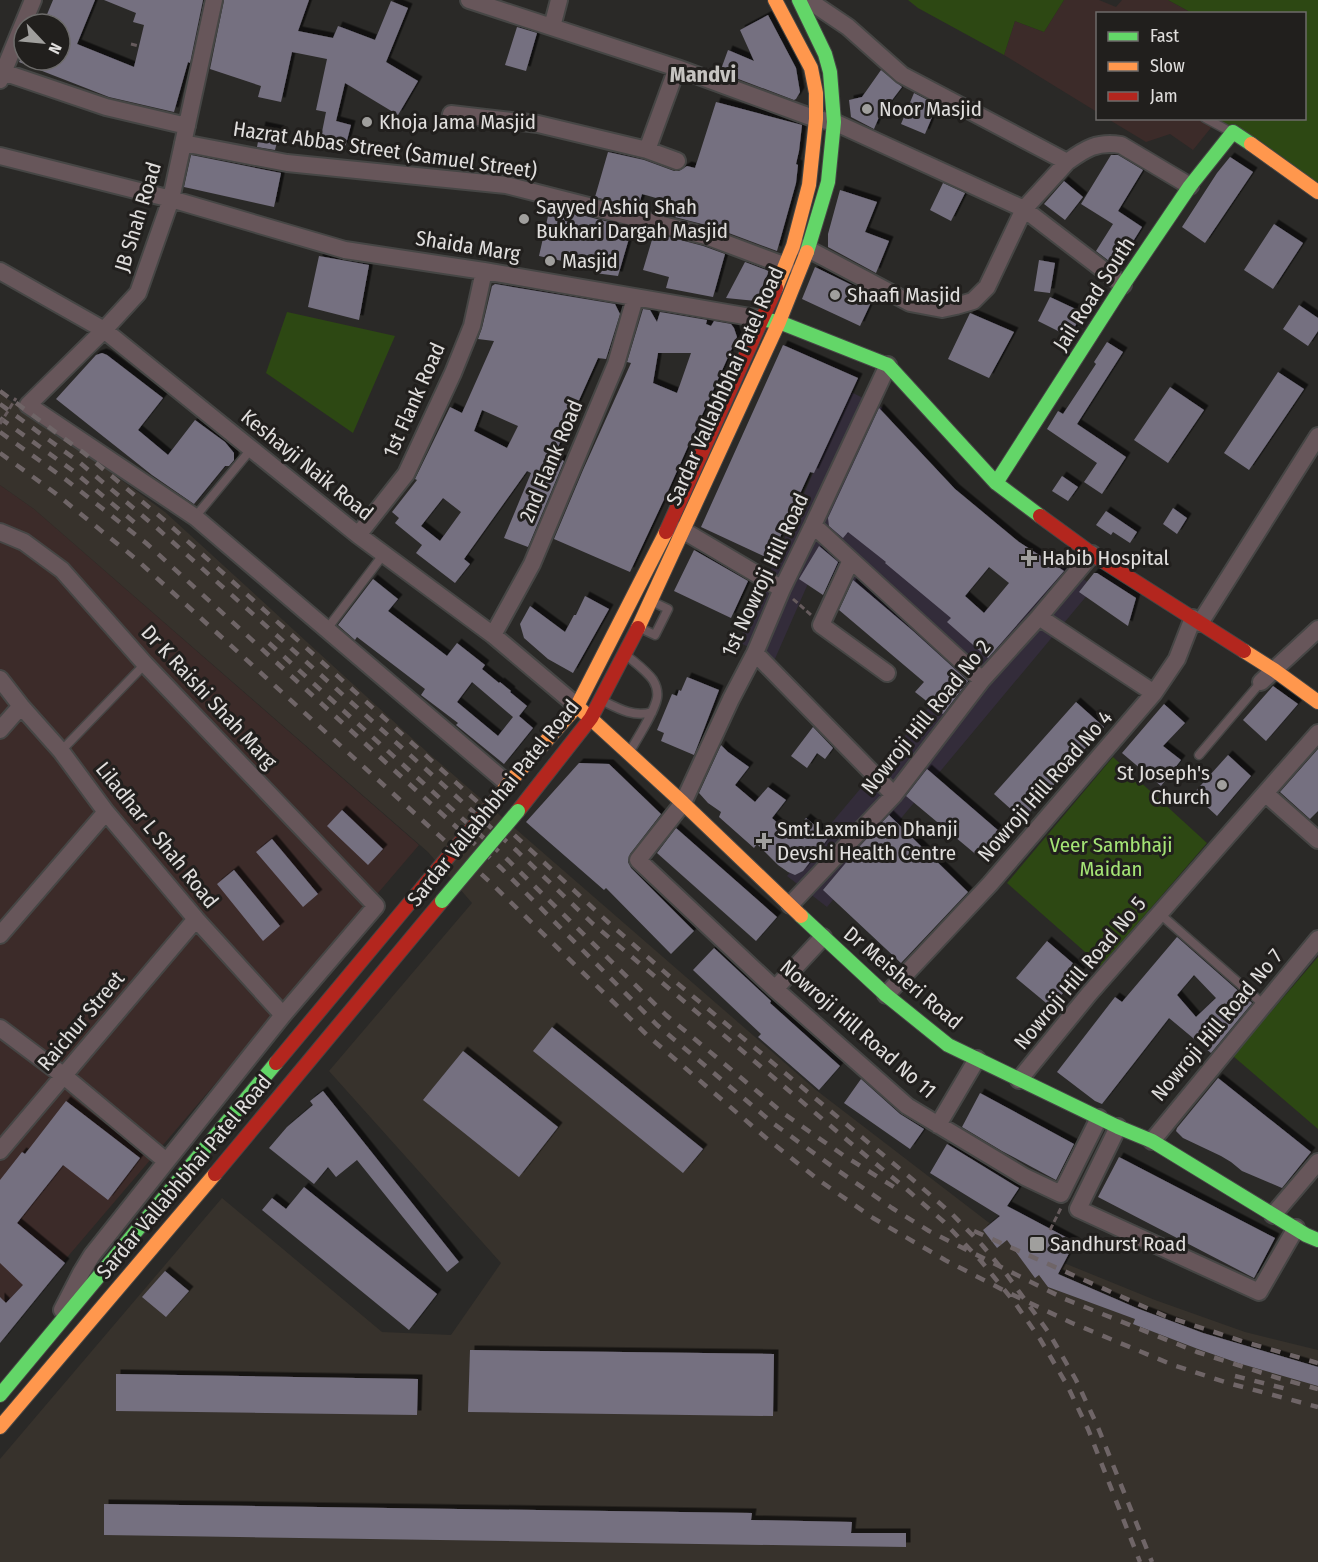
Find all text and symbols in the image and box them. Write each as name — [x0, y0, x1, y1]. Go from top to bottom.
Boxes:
north arrow — [12, 12, 72, 72]
legend — [1096, 12, 1306, 120]
text: Fast — [1150, 25, 1179, 47]
text: N — [44, 40, 66, 57]
text: Slow — [1150, 55, 1185, 77]
district label: Mandvi — [670, 61, 736, 88]
text: Jam — [1150, 85, 1178, 107]
place label: Noor Masjid — [879, 96, 982, 122]
marker: Noor Masjid — [860, 102, 874, 116]
place label: Khoja Jama Masjid — [379, 109, 536, 135]
marker: Khoja Jama Masjid — [360, 115, 374, 129]
street label: Hazrat Abbas Street (Samuel Street) — [231, 116, 539, 184]
street label: JB Shah Road — [109, 159, 167, 275]
place label: Sayyed Ashiq Shah Bukhari Dargah Masjid — [536, 194, 728, 244]
marker: Sayyed Ashiq Shah Bukhari Dargah Masjid — [517, 212, 531, 226]
street label: Shaida Marg — [414, 225, 522, 267]
street label: Jail Road South — [1048, 232, 1140, 356]
place label: Masjid — [562, 248, 618, 274]
marker: Masjid — [543, 254, 557, 268]
street label: Sardar Vallabhbhai Patel Road — [661, 263, 789, 509]
place label: Shaafi Masjid — [847, 282, 961, 308]
marker: Shaafi Masjid — [828, 288, 842, 302]
street label: 1st Flank Road — [377, 339, 451, 461]
street label: 2nd Flank Road — [514, 396, 588, 526]
street label: Keshavji Naik Road — [236, 404, 378, 526]
street label: 1st Nowroji Hill Road — [716, 489, 814, 661]
place label: Habib Hospital — [1042, 545, 1170, 571]
marker: Habib Hospital — [1020, 549, 1038, 567]
street label: Dr K Raishi Shah Marg — [136, 620, 283, 775]
street label: Nowroji Hill Road No 2 — [856, 634, 996, 800]
street label: Sardar Vallabhbhai Patel Road — [402, 694, 584, 912]
street label: Nowroji Hill Road No 4 — [972, 705, 1118, 867]
street label: Liladhar L Shah Road — [90, 757, 224, 913]
place label: St Joseph's Church — [1117, 760, 1210, 810]
marker: St Joseph's Church — [1215, 778, 1229, 792]
place label: Smt.Laxmiben Dhanji Devshi Health Centre — [777, 816, 958, 866]
marker: Smt.Laxmiben Dhanji Devshi Health Centre — [755, 832, 773, 850]
park label: Veer Sambhaji Maidan — [1050, 832, 1172, 882]
street label: Nowroji Hill Road No 5 — [1008, 891, 1152, 1055]
street label: Dr Meisheri Road — [839, 921, 967, 1035]
street label: Nowroji Hill Road No 7 — [1146, 944, 1288, 1106]
street label: Nowroji Hill Road No 11 — [775, 954, 941, 1104]
street label: Raichur Street — [32, 966, 130, 1076]
street label: Sardar Vallabhbhai Patel Road — [91, 1070, 277, 1284]
place label: Sandhurst Road — [1050, 1231, 1186, 1257]
marker: Sandhurst Road — [1028, 1235, 1046, 1253]

